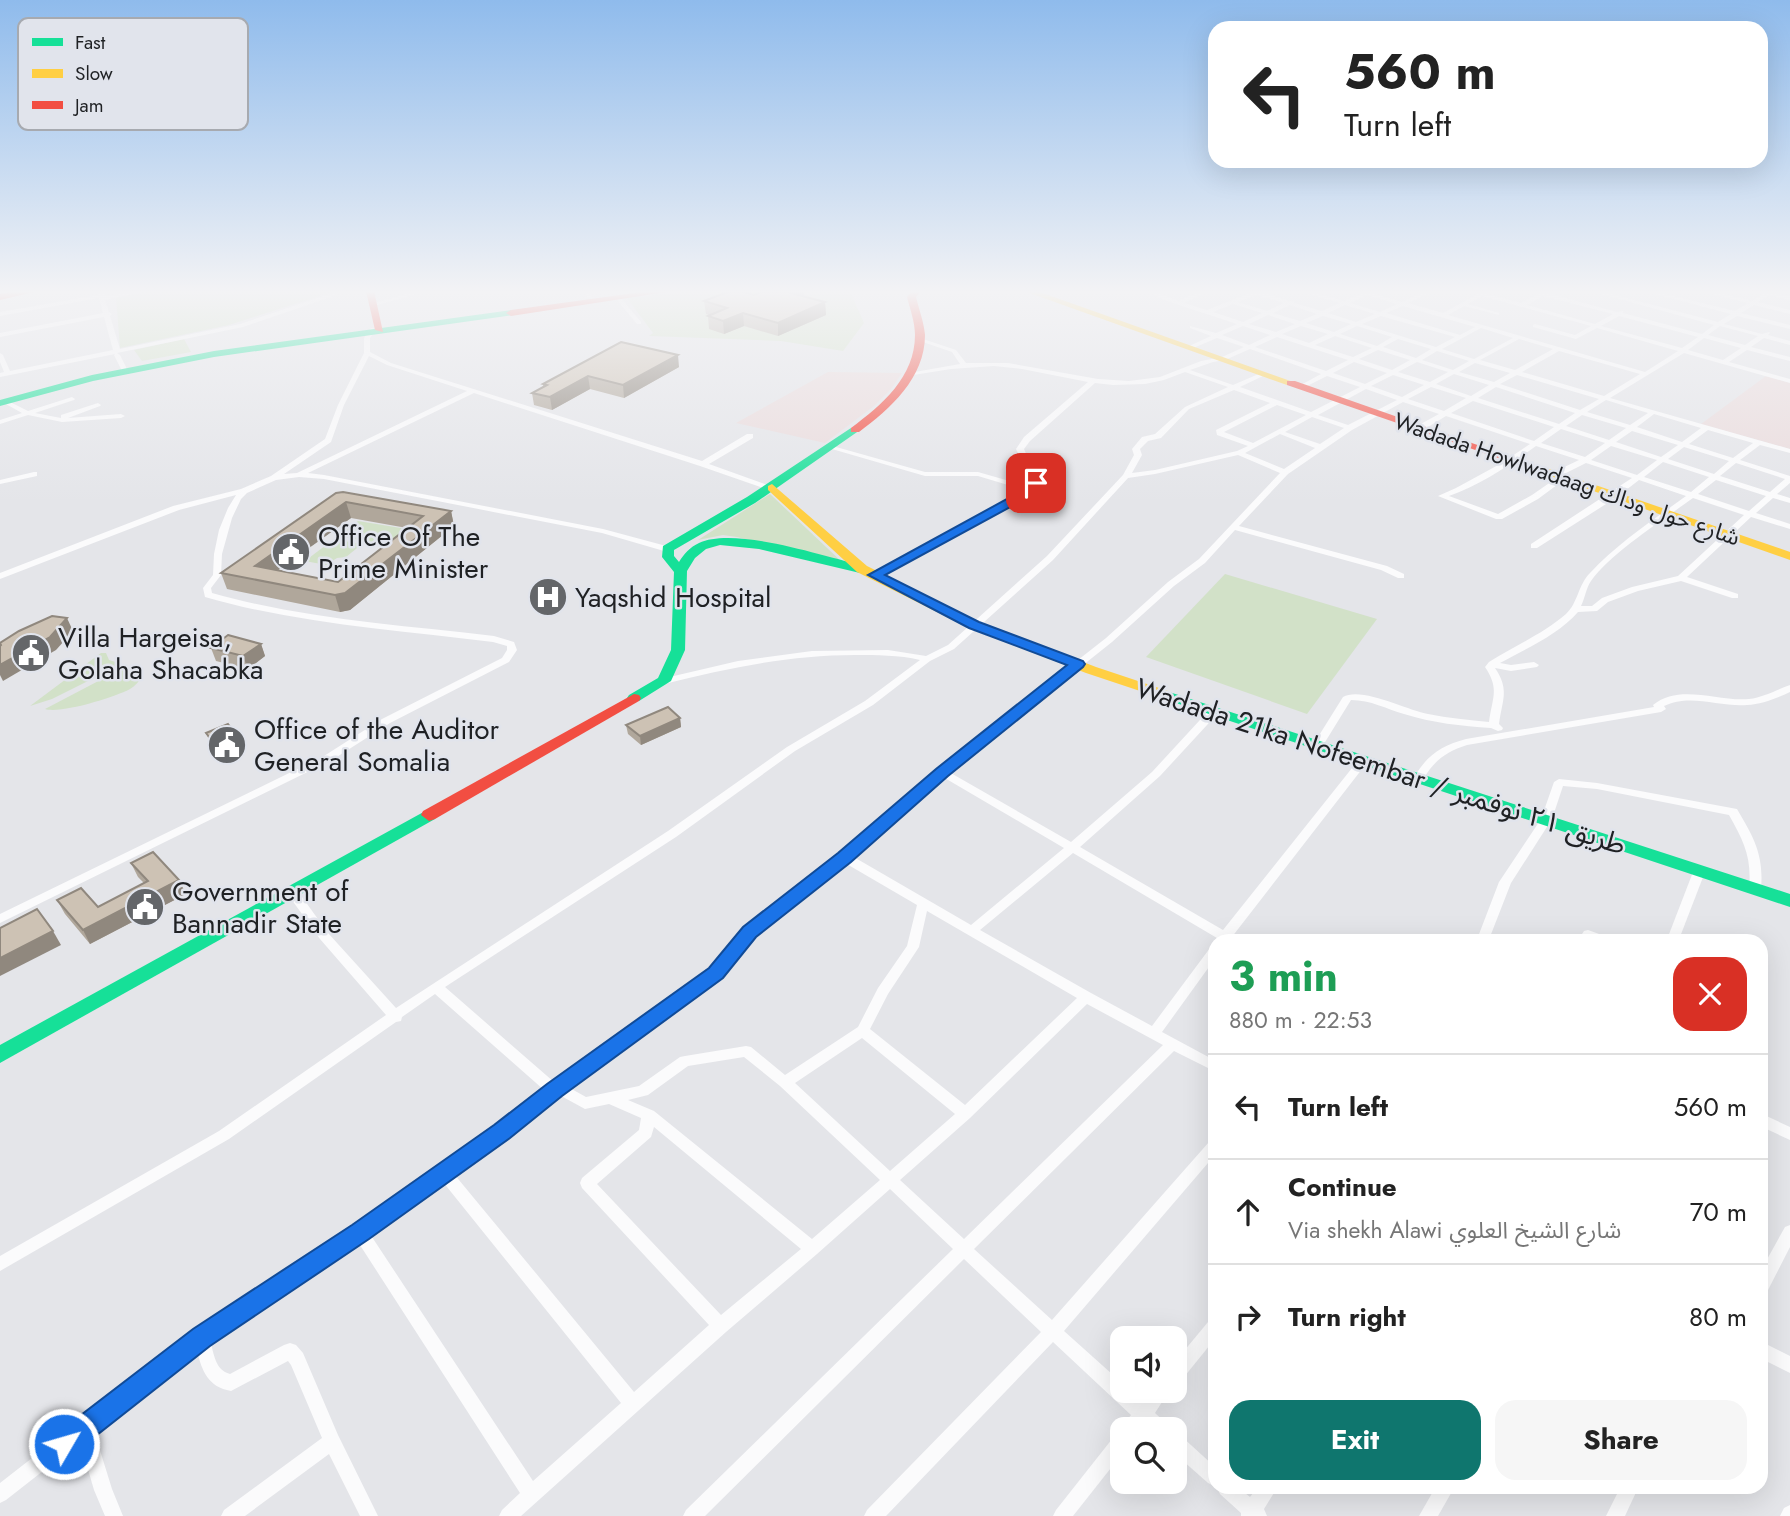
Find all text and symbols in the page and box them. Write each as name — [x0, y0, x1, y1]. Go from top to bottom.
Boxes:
legend — [18, 18, 248, 130]
text: Fast — [75, 29, 106, 56]
text: 560 m — [1344, 37, 1496, 107]
icon: left — [1229, 49, 1320, 140]
text: Slow — [75, 60, 113, 87]
text: Jam — [72, 92, 104, 119]
text: Turn left — [1344, 102, 1451, 148]
street label: Wadada Howlwadaag شارع حول وداك — [1389, 404, 1745, 554]
pin — [1006, 453, 1066, 513]
icon: arrive — [1017, 464, 1055, 502]
place label: Office Of The Prime Minister — [318, 516, 489, 589]
public building icon: Office Of The Prime Minister — [270, 531, 312, 573]
hospital icon: Yaqshid Hospital — [527, 576, 569, 618]
place label: Yaqshid Hospital — [575, 577, 771, 618]
place label: Villa Hargeisa, Golaha Shacabka — [58, 617, 264, 690]
public building icon: Villa Hargeisa, Golaha Shacabka — [10, 632, 52, 674]
street label: Wadada 21ka Nofeembar / طريق ٢١ نوفمبر — [1130, 668, 1631, 865]
place label: Office of the Auditor General Somalia — [254, 709, 499, 782]
public building icon: Office of the Auditor General Somalia — [206, 724, 248, 766]
place label: Government of Bannadir State — [172, 871, 350, 944]
public building icon: Government of Bannadir State — [124, 886, 166, 928]
text: 3 min — [1229, 946, 1338, 1007]
button: close — [1673, 957, 1747, 1031]
text: 880 m · 22:53 — [1229, 1003, 1372, 1037]
icon: left — [1229, 1088, 1267, 1126]
text: Turn left — [1288, 1088, 1388, 1126]
text: 560 m — [1674, 1088, 1747, 1126]
text: Continue — [1288, 1168, 1397, 1206]
icon: ahead — [1229, 1193, 1267, 1231]
text: 70 m — [1690, 1193, 1747, 1231]
text: Via shekh Alawi شارع الشيخ العلوي — [1288, 1213, 1621, 1247]
icon: right — [1229, 1298, 1267, 1336]
text: Turn right — [1288, 1298, 1406, 1336]
text: 80 m — [1689, 1298, 1747, 1336]
map controls — [1110, 1326, 1187, 1494]
button: sound — [1110, 1326, 1187, 1403]
button: Exit — [1229, 1400, 1481, 1480]
button: Share — [1495, 1400, 1747, 1480]
position arrow — [27, 1407, 101, 1481]
button: search — [1110, 1417, 1187, 1494]

